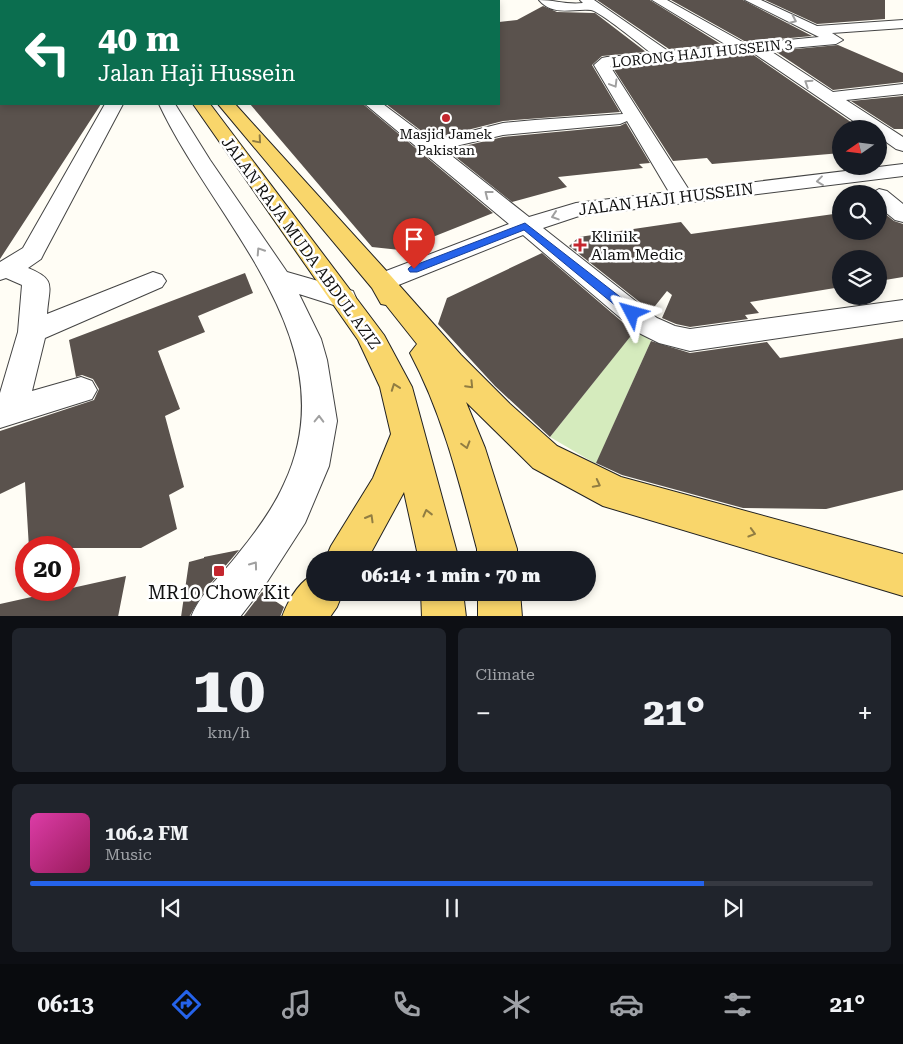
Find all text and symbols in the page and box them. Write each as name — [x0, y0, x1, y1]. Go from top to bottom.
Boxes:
one-way arrow — [788, 14, 797, 24]
text: 40 m — [98, 19, 180, 60]
icon: left — [15, 20, 80, 85]
street label: LORONG HAJI HUSSEIN 3 — [611, 36, 793, 70]
text: Jalan Haji Hussein — [98, 61, 295, 86]
one-way arrow — [607, 79, 617, 88]
one-way arrow — [805, 79, 814, 89]
marker: Masjid Jamek Pakistan — [440, 112, 452, 124]
north arrow — [832, 120, 888, 175]
map controls — [832, 120, 887, 305]
place label: Masjid Jamek Pakistan — [400, 126, 493, 158]
street label: JALAN RAJA MUDA ABDUL AZIZ — [217, 133, 385, 353]
one-way arrow — [252, 135, 261, 144]
one-way arrow — [816, 175, 824, 186]
street label: JALAN HAJI HUSSEIN — [577, 179, 755, 219]
button: search — [832, 185, 887, 240]
one-way arrow — [485, 191, 494, 200]
one-way arrow — [552, 211, 560, 221]
pin — [393, 218, 435, 269]
icon: arrive — [400, 225, 428, 253]
place label: Klinik Alam Medic — [591, 227, 683, 264]
marker: Klinik Alam Medic — [573, 238, 587, 252]
one-way arrow — [257, 247, 266, 257]
button: layers — [832, 250, 887, 305]
position arrow — [605, 286, 657, 338]
one-way arrow — [464, 379, 473, 388]
one-way arrow — [391, 383, 401, 392]
one-way arrow — [314, 415, 324, 423]
one-way arrow — [461, 440, 471, 449]
one-way arrow — [592, 478, 601, 488]
one-way arrow — [422, 508, 433, 517]
one-way arrow — [364, 515, 374, 524]
one-way arrow — [747, 528, 755, 538]
speed limit sign: 20 — [15, 536, 80, 601]
one-way arrow — [248, 562, 258, 571]
marker: MR10 Chow Kit — [212, 564, 226, 578]
text: 06:14 · 1 min · 70 m — [362, 564, 540, 587]
place label: MR10 Chow Kit — [148, 581, 290, 604]
text: 10 — [192, 652, 265, 728]
text: Climate — [476, 665, 535, 684]
text: 21° — [643, 690, 705, 734]
text: − — [476, 697, 491, 730]
text: + — [857, 697, 873, 730]
text: km/h — [207, 723, 250, 742]
text: 106.2 FM — [105, 822, 188, 845]
text: Music — [105, 845, 152, 864]
icon: previous — [157, 894, 185, 922]
icon: pause — [438, 894, 466, 922]
icon: next — [719, 894, 747, 922]
icon: directions — [169, 987, 204, 1022]
icon: music — [279, 987, 314, 1022]
icon: phone — [389, 987, 424, 1022]
icon: climate — [499, 987, 534, 1022]
icon: car — [609, 987, 644, 1022]
icon: filters — [720, 987, 755, 1022]
text: 06:13 — [38, 992, 94, 1017]
text: 21° — [830, 992, 865, 1017]

